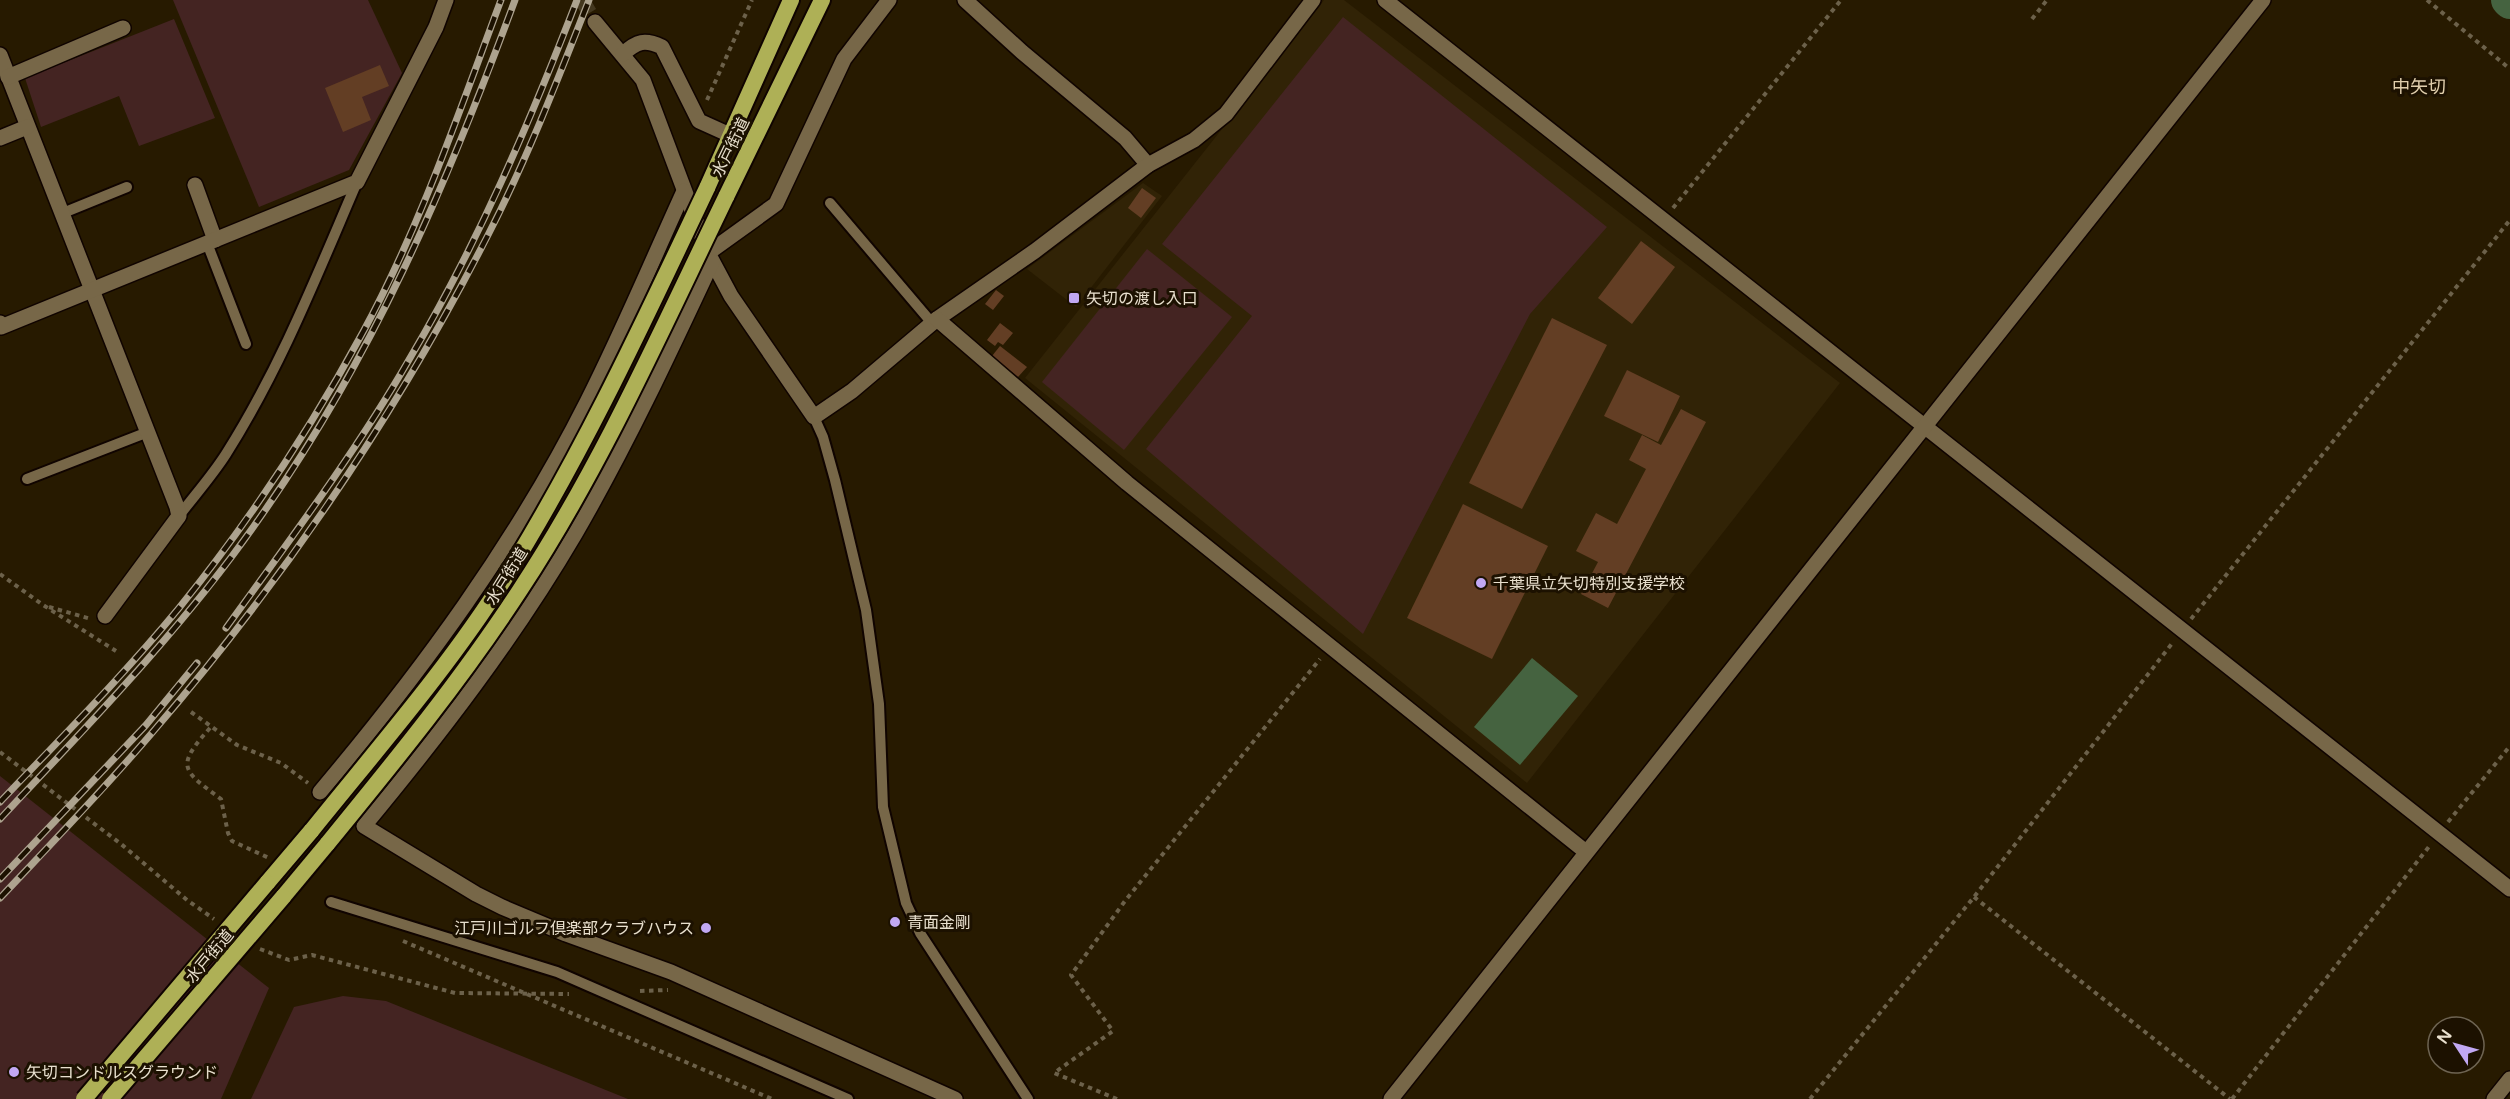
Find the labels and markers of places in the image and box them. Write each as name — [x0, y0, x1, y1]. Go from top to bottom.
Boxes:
place label: 矢切の渡し入口 — [1086, 289, 1198, 309]
marker: 矢切の渡し入口 — [1067, 291, 1081, 305]
place label: 千葉県立矢切特別支援学校 — [1493, 574, 1685, 594]
marker: 千葉県立矢切特別支援学校 — [1474, 576, 1488, 590]
place label: 青面金剛 — [907, 913, 971, 933]
marker: 青面金剛 — [888, 915, 902, 929]
place label: 江戸川ゴルフ倶楽部クラブハウス — [454, 919, 694, 939]
marker: 江戸川ゴルフ倶楽部クラブハウス — [699, 921, 713, 935]
place label: 矢切コンドルスグラウンド — [26, 1063, 218, 1083]
marker: 矢切コンドルスグラウンド — [7, 1065, 21, 1079]

